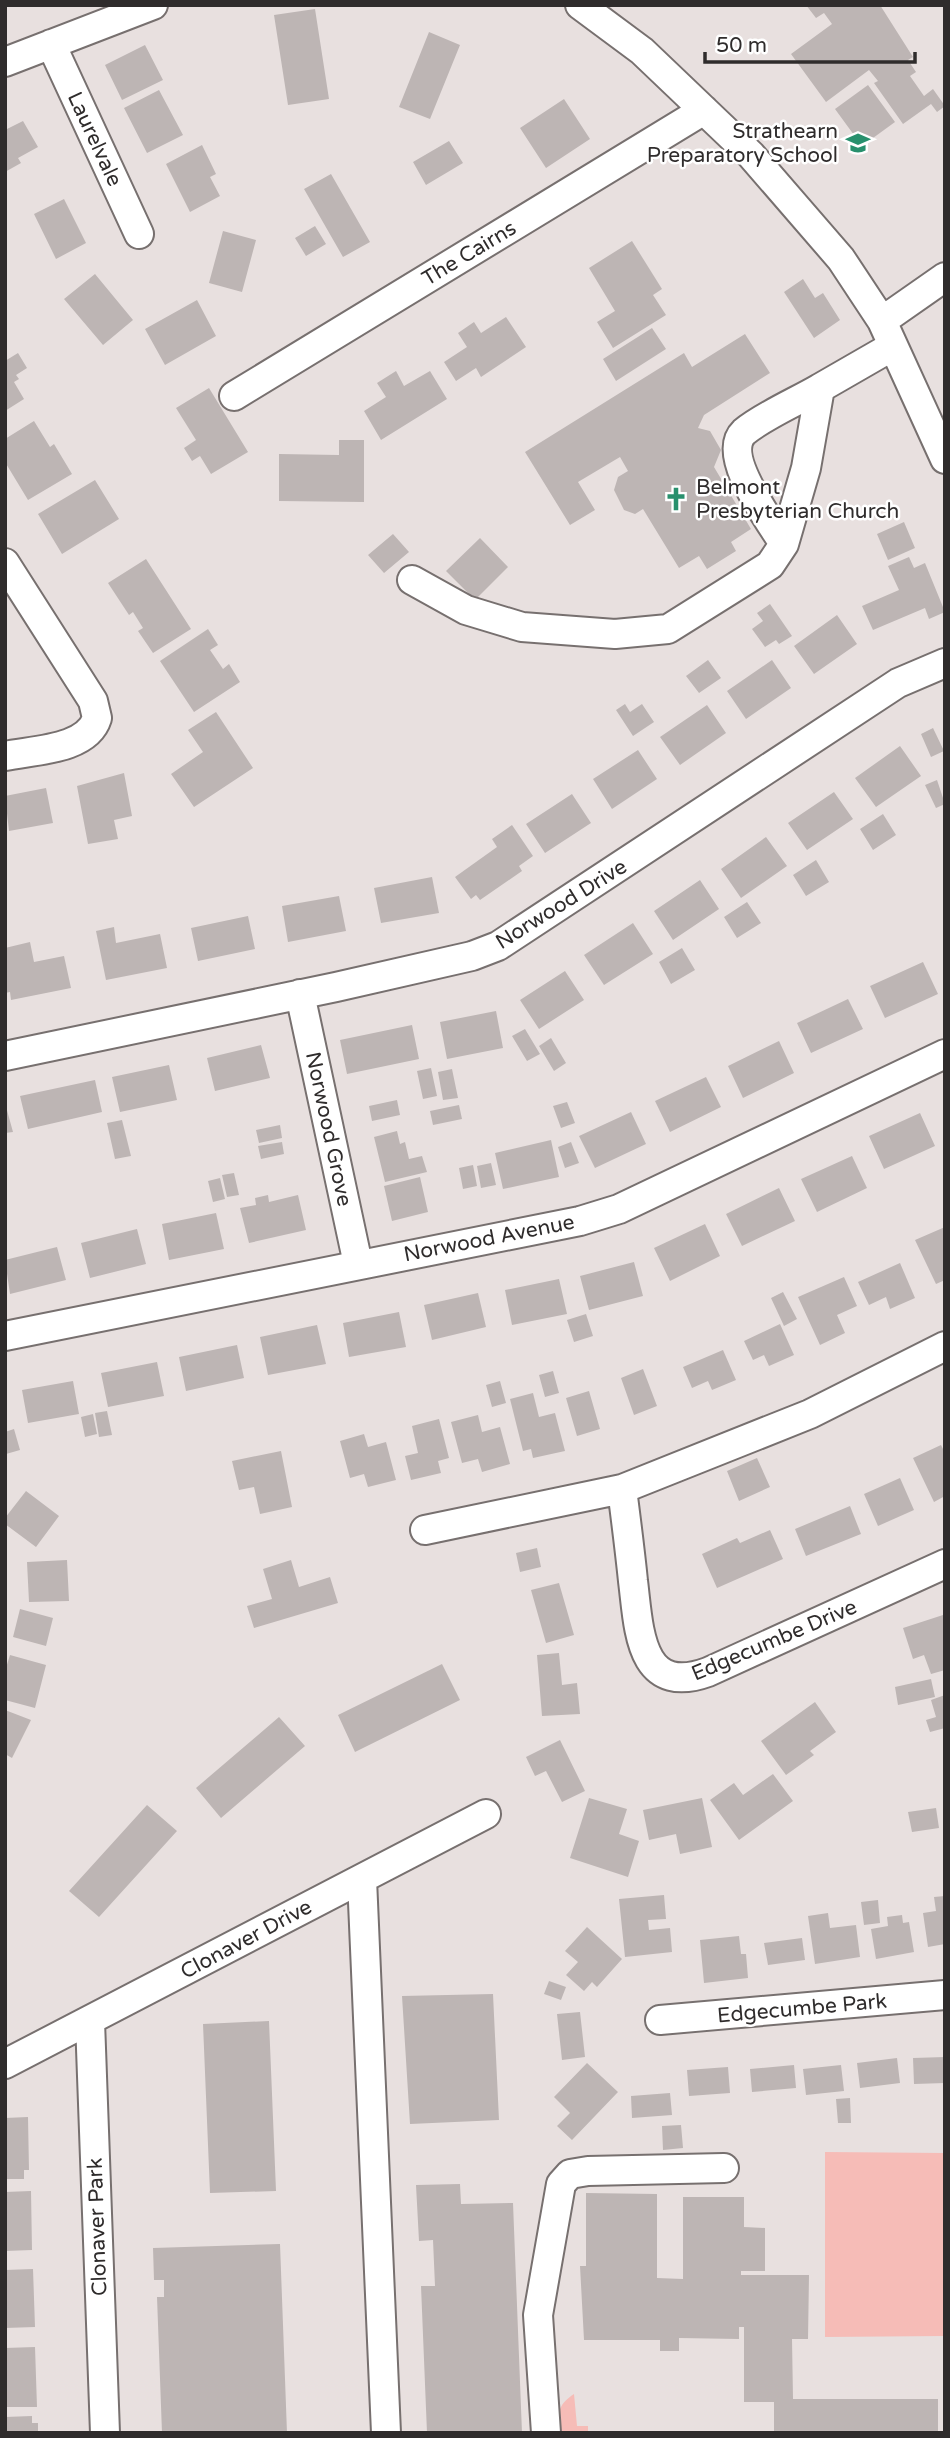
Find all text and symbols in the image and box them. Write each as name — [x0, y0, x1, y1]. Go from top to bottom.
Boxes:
scale bar — [705, 21, 915, 65]
text: 50 m — [716, 33, 767, 58]
street label: Laurelvale — [62, 88, 127, 191]
place label: Strathearn Preparatory School — [647, 119, 838, 168]
school or university icon: Strathearn Preparatory School — [844, 129, 872, 157]
street label: The Cairns — [418, 216, 521, 291]
place label: Belmont Presbyterian Church — [696, 475, 899, 524]
church icon: Belmont Presbyterian Church — [662, 485, 690, 513]
street label: Norwood Drive — [491, 854, 632, 955]
street label: Norwood Grove — [300, 1050, 357, 1209]
street label: Norwood Avenue — [402, 1210, 577, 1267]
street label: Edgecumbe Drive — [688, 1594, 861, 1687]
street label: Clonaver Drive — [176, 1894, 316, 1985]
street label: Edgecumbe Park — [716, 1989, 888, 2028]
street label: Clonaver Park — [83, 2157, 112, 2296]

